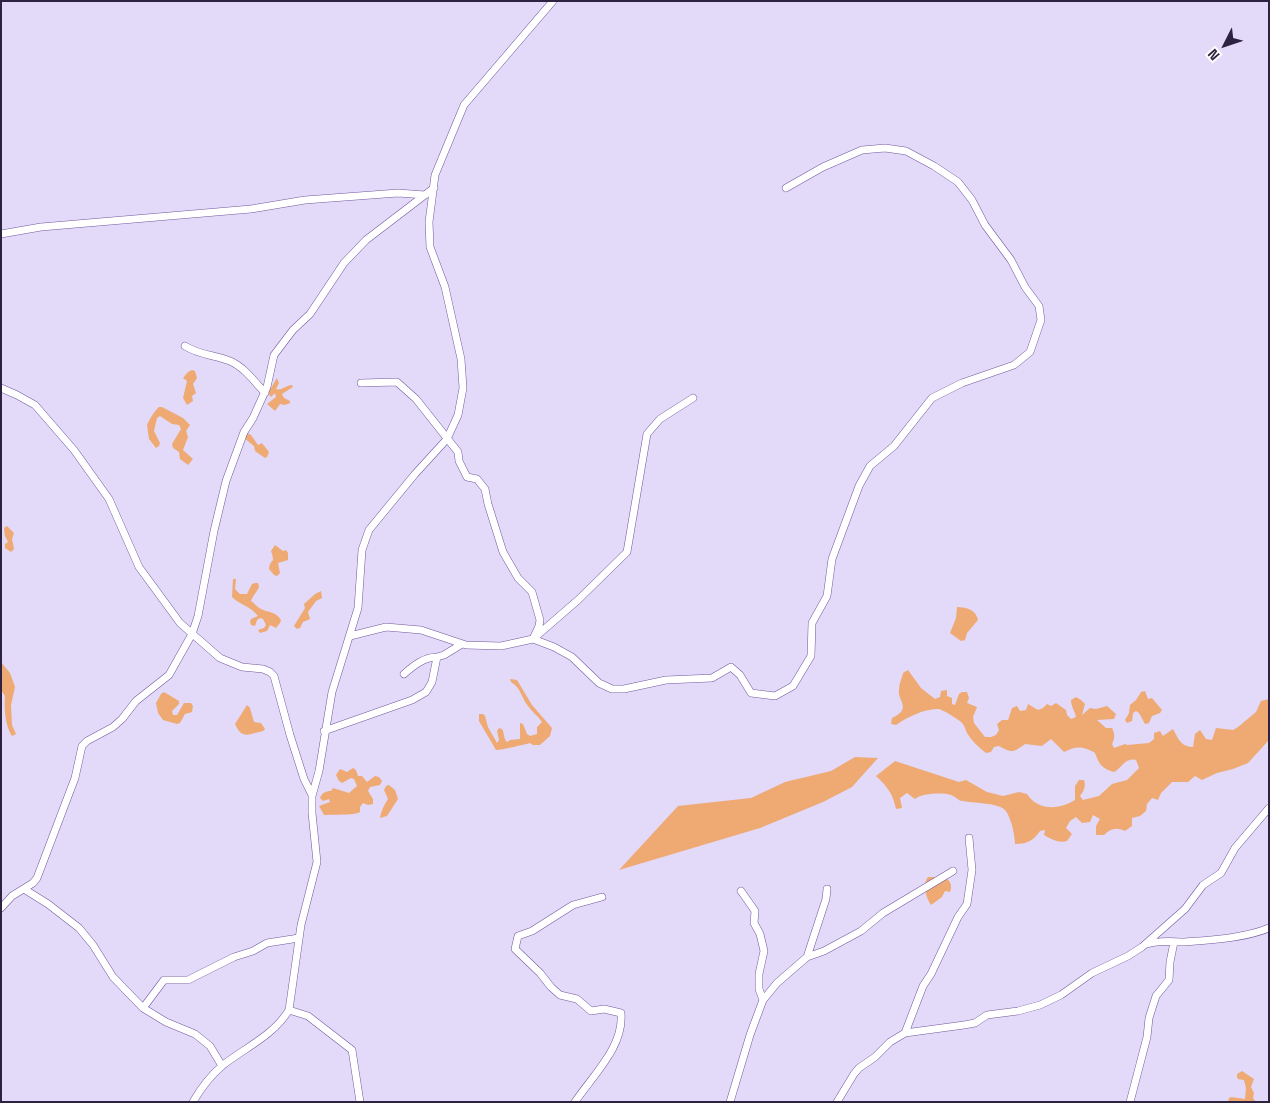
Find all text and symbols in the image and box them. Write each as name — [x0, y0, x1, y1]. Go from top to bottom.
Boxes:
north arrow — [1200, 20, 1250, 70]
text: N — [1204, 45, 1224, 64]

